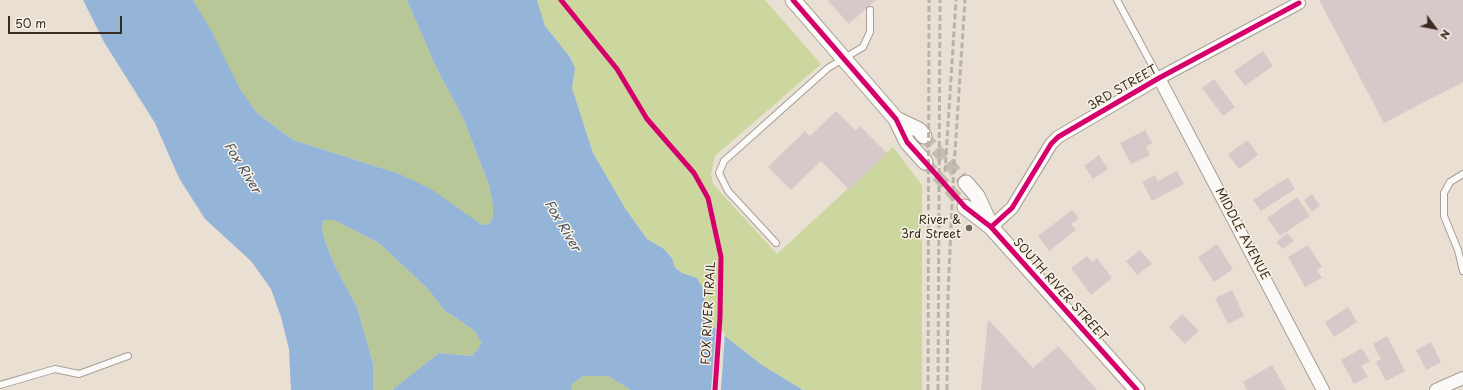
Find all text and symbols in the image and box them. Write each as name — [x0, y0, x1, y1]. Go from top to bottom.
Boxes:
scale bar — [10, 8, 124, 34]
north arrow — [1415, 8, 1455, 48]
text: 50 m — [15, 14, 46, 32]
text: N — [1436, 26, 1455, 43]
street label: 3RD STREET — [1086, 62, 1160, 114]
water label: Fox River — [220, 140, 264, 196]
street label: MIDDLE AVENUE — [1212, 186, 1272, 282]
water label: Fox River — [541, 197, 583, 255]
place label: River & 3rd Street — [901, 214, 961, 242]
marker: River & 3rd Street — [964, 223, 974, 233]
street label: SOUTH RIVER STREET — [1010, 235, 1110, 345]
street label: FOX RIVER TRAIL — [699, 261, 719, 365]

